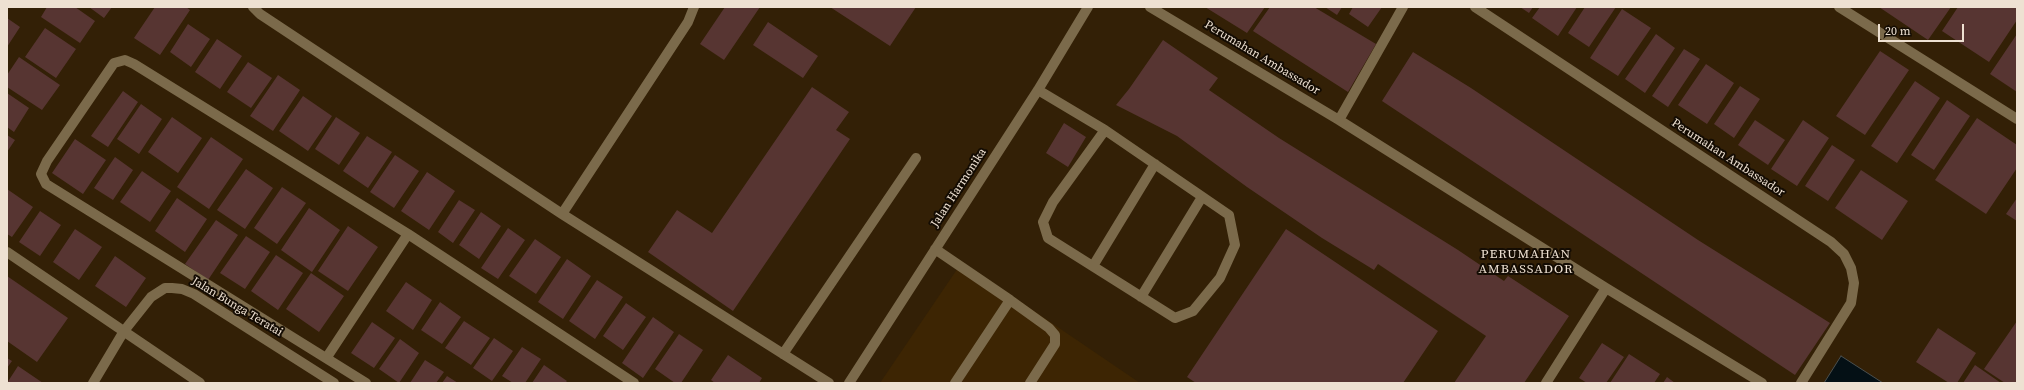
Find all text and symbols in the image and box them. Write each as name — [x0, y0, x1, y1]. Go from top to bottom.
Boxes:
scale bar — [1880, 16, 1966, 42]
street label: Perumahan Ambassador — [1202, 18, 1322, 98]
text: 20 m — [1885, 23, 1911, 39]
street label: Perumahan Ambassador — [1669, 116, 1787, 200]
street label: Jalan Harmonika — [928, 146, 990, 230]
district label: PERUMAHAN AMBASSADOR — [1479, 247, 1573, 278]
street label: Jalan Bunga Teratai — [189, 274, 285, 340]

